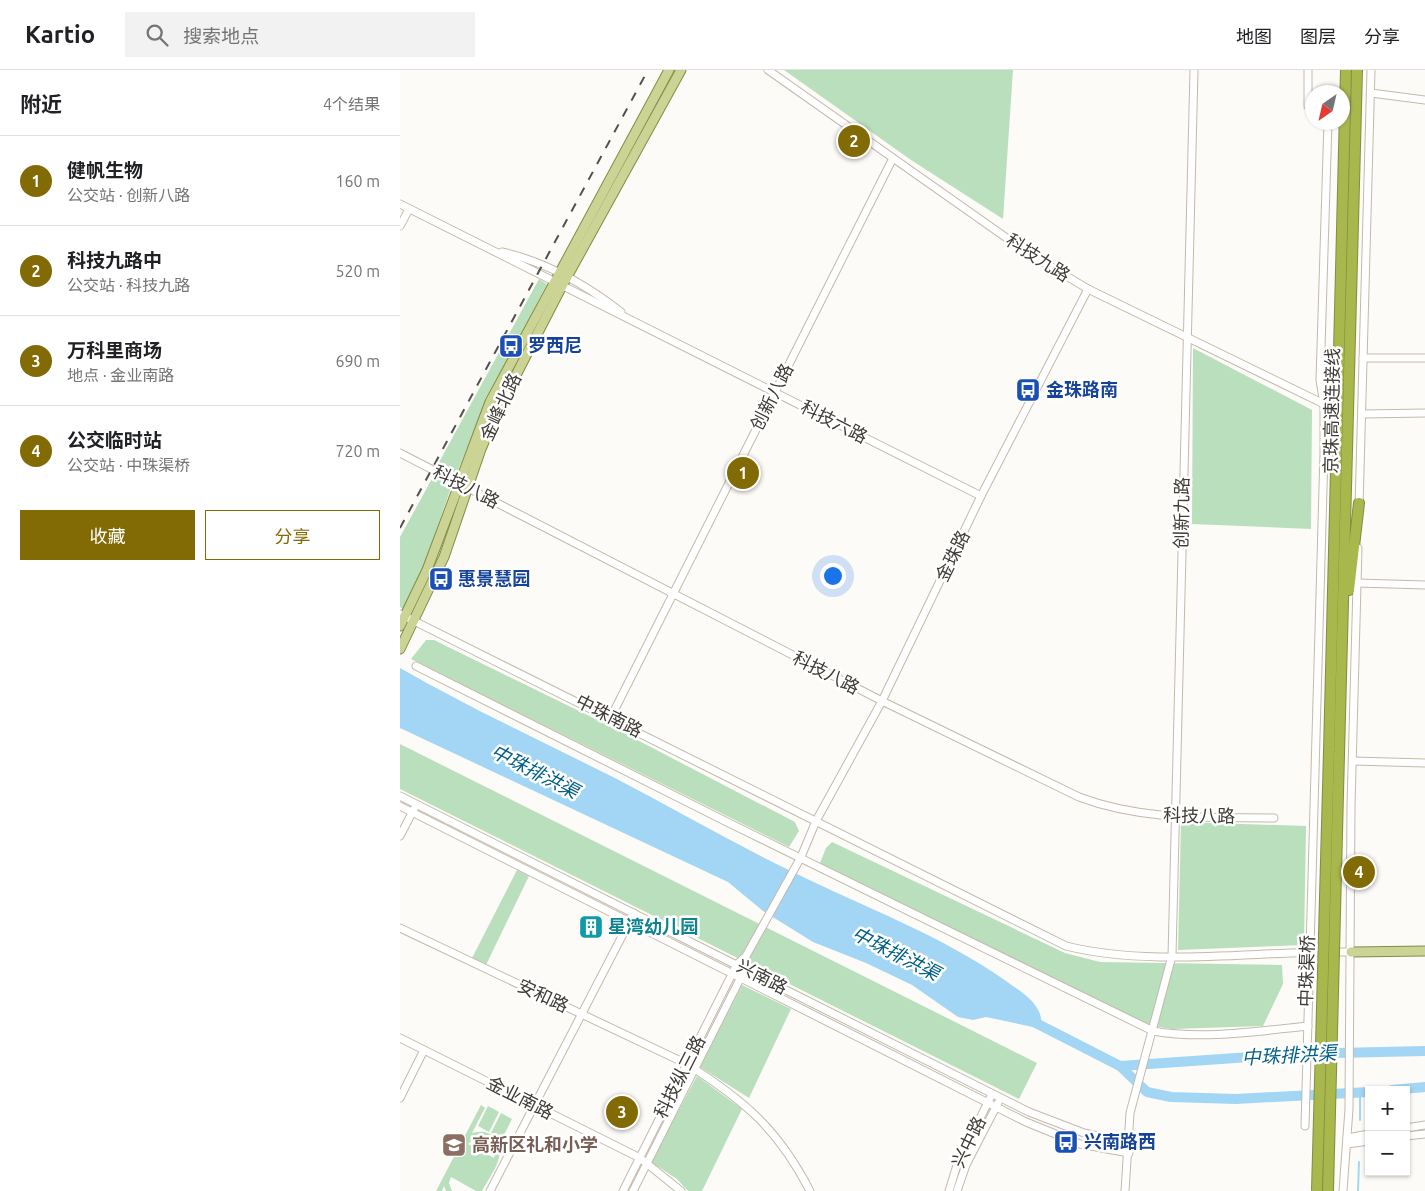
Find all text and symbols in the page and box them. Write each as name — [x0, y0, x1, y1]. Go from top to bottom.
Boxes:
search box — [125, 12, 475, 57]
text: Kartio — [25, 21, 95, 48]
icon: search — [143, 21, 171, 49]
text: 搜索地点 — [183, 25, 259, 47]
text: 地图 — [1236, 26, 1272, 46]
text: 图层 — [1300, 26, 1336, 46]
text: 分享 — [1364, 26, 1400, 46]
north arrow — [1305, 85, 1350, 130]
text: 附近 — [20, 92, 62, 116]
text: 4个结果 — [323, 95, 380, 113]
pin: 2 — [838, 122, 870, 160]
text: 健帆生物 — [67, 159, 143, 181]
text: 1 — [31, 172, 41, 190]
text: 160 m — [335, 172, 380, 190]
text: 公交站 · 创新八路 — [67, 186, 190, 204]
street label: 科技九路 — [1003, 229, 1074, 285]
text: 科技九路中 — [67, 249, 162, 271]
text: 2 — [31, 262, 41, 280]
text: 520 m — [335, 262, 380, 280]
text: 公交站 · 科技九路 — [67, 276, 190, 294]
bus stop icon: 罗西尼 — [498, 333, 524, 359]
place label: 罗西尼 — [528, 335, 582, 355]
text: 万科里商场 — [67, 339, 162, 361]
street label: 京珠高速连接线 — [1320, 348, 1342, 474]
text: 3 — [31, 352, 41, 370]
text: 690 m — [335, 352, 380, 370]
street label: 创新八路 — [746, 360, 796, 433]
text: 地点 · 金业南路 — [67, 366, 174, 384]
street label: 金峰北路 — [476, 370, 524, 443]
bus stop icon: 金珠路南 — [1015, 377, 1041, 403]
place label: 金珠路南 — [1046, 379, 1118, 399]
street label: 科技六路 — [798, 396, 871, 446]
text: 公交临时站 — [67, 429, 162, 451]
text: 4 — [31, 442, 41, 460]
text: 720 m — [335, 442, 380, 460]
pin: 1 — [727, 454, 759, 492]
text: 公交站 · 中珠渠桥 — [67, 456, 190, 474]
street label: 科技八路 — [430, 461, 503, 511]
street label: 创新九路 — [1170, 477, 1192, 549]
button: 收藏 — [20, 510, 195, 560]
button: 分享 — [205, 510, 380, 560]
street label: 金珠路 — [931, 527, 973, 584]
your location — [820, 563, 846, 589]
bus stop icon: 惠景慧园 — [428, 566, 454, 592]
place label: 惠景慧园 — [458, 568, 530, 588]
street label: 科技八路 — [790, 647, 863, 697]
street label: 中珠南路 — [573, 690, 646, 740]
water label: 中珠排洪渠 — [488, 740, 585, 804]
street label: 科技八路 — [1163, 804, 1235, 826]
pin: 4 — [1343, 853, 1375, 891]
building icon: 星湾幼儿园 — [578, 914, 604, 940]
place label: 星湾幼儿园 — [608, 916, 698, 936]
water label: 中珠排洪渠 — [849, 922, 946, 986]
street label: 中珠渠桥 — [1295, 935, 1317, 1007]
street label: 兴南路 — [734, 955, 791, 997]
street label: 安和路 — [515, 975, 572, 1016]
street label: 科技纵三路 — [650, 1032, 708, 1121]
water label: 中珠排洪渠 — [1241, 1041, 1340, 1068]
street label: 金业南路 — [484, 1072, 557, 1122]
map controls — [1365, 1086, 1410, 1176]
button: + — [1365, 1086, 1410, 1131]
pin: 3 — [606, 1093, 638, 1131]
street label: 兴中路 — [947, 1113, 989, 1170]
bus stop icon: 兴南路西 — [1053, 1129, 1079, 1155]
place label: 兴南路西 — [1084, 1131, 1156, 1151]
button: − — [1365, 1131, 1410, 1176]
school or university icon: 高新区礼和小学 — [441, 1132, 467, 1158]
place label: 高新区礼和小学 — [472, 1134, 598, 1154]

